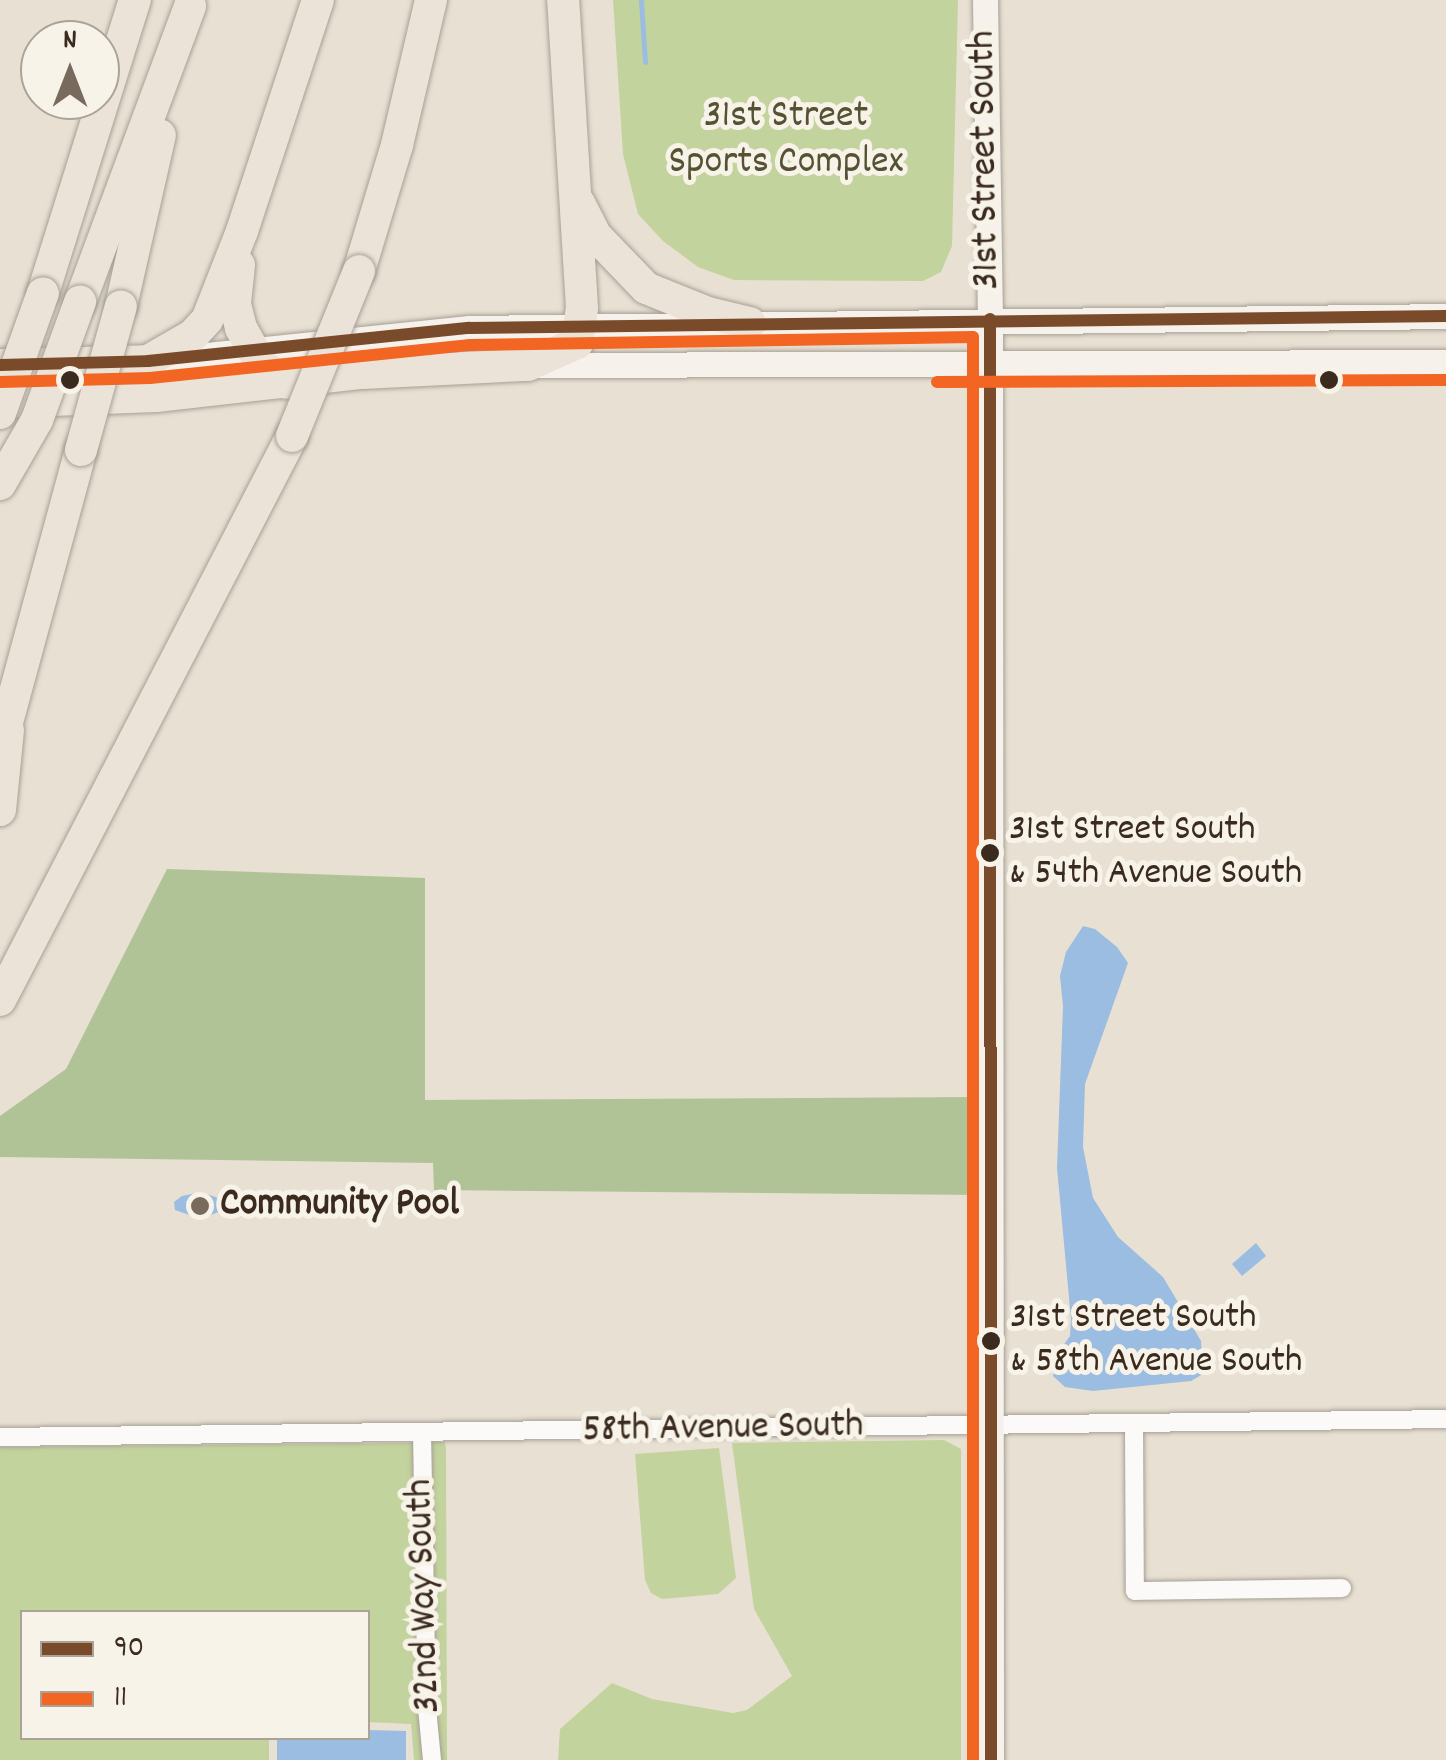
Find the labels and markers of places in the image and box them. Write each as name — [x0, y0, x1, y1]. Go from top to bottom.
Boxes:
unlabelled marker — [60, 370, 80, 390]
unlabelled marker — [1319, 370, 1339, 390]
place label: 31st Street South & 54th Avenue South — [1009, 808, 1302, 898]
marker: 31st Street South & 54th Avenue South — [980, 843, 1000, 863]
place label: Community Pool — [220, 1182, 459, 1230]
marker: Community Pool — [189, 1195, 211, 1217]
place label: 31st Street South & 58th Avenue South — [1010, 1296, 1303, 1386]
marker: 31st Street South & 58th Avenue South — [981, 1331, 1001, 1351]

